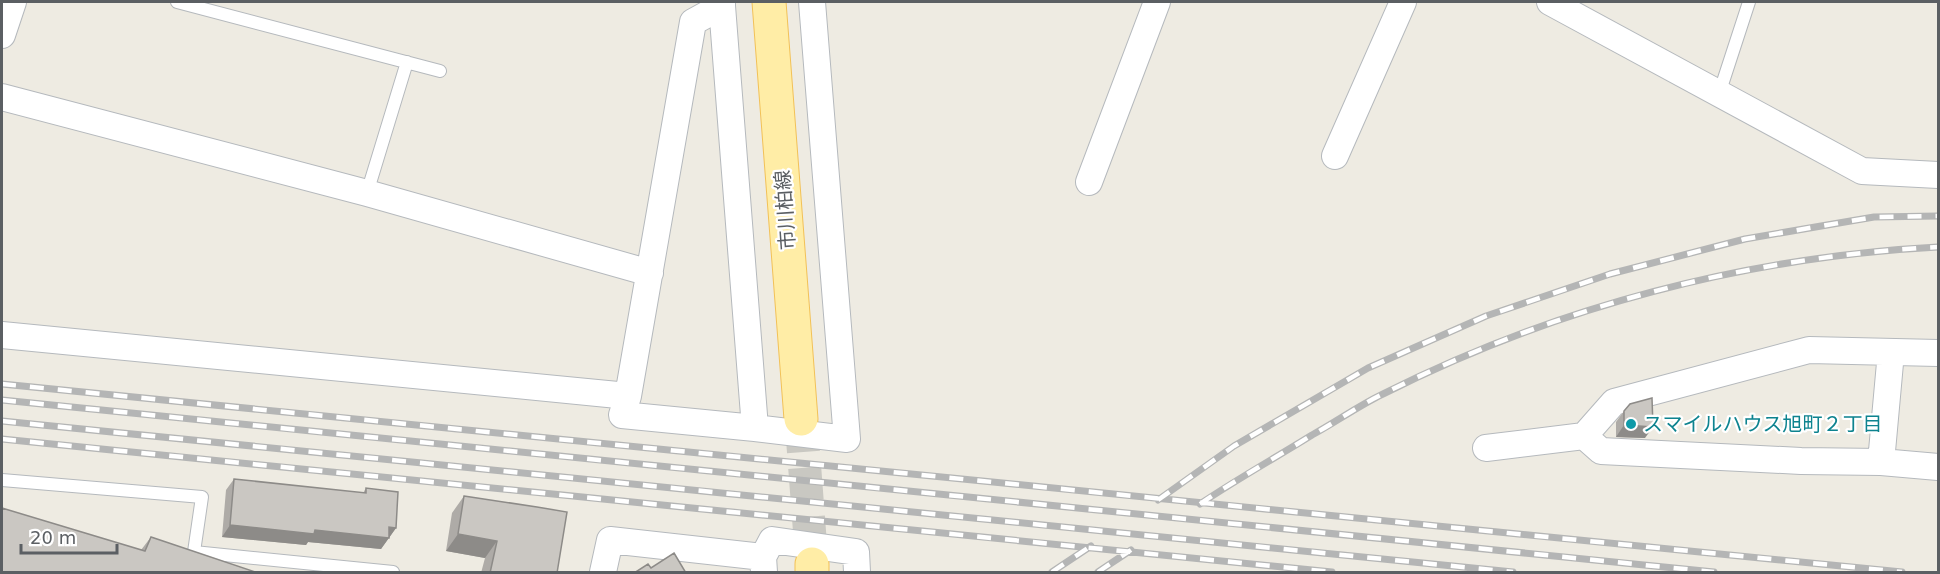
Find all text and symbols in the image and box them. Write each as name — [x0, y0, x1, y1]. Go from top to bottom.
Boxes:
street label: 市川柏線 — [770, 169, 800, 251]
place label: スマイルハウス旭町２丁目 — [1643, 412, 1882, 436]
marker: スマイルハウス旭町２丁目 — [1624, 417, 1638, 431]
scale bar — [21, 517, 117, 555]
text: 20 m — [30, 527, 76, 548]

